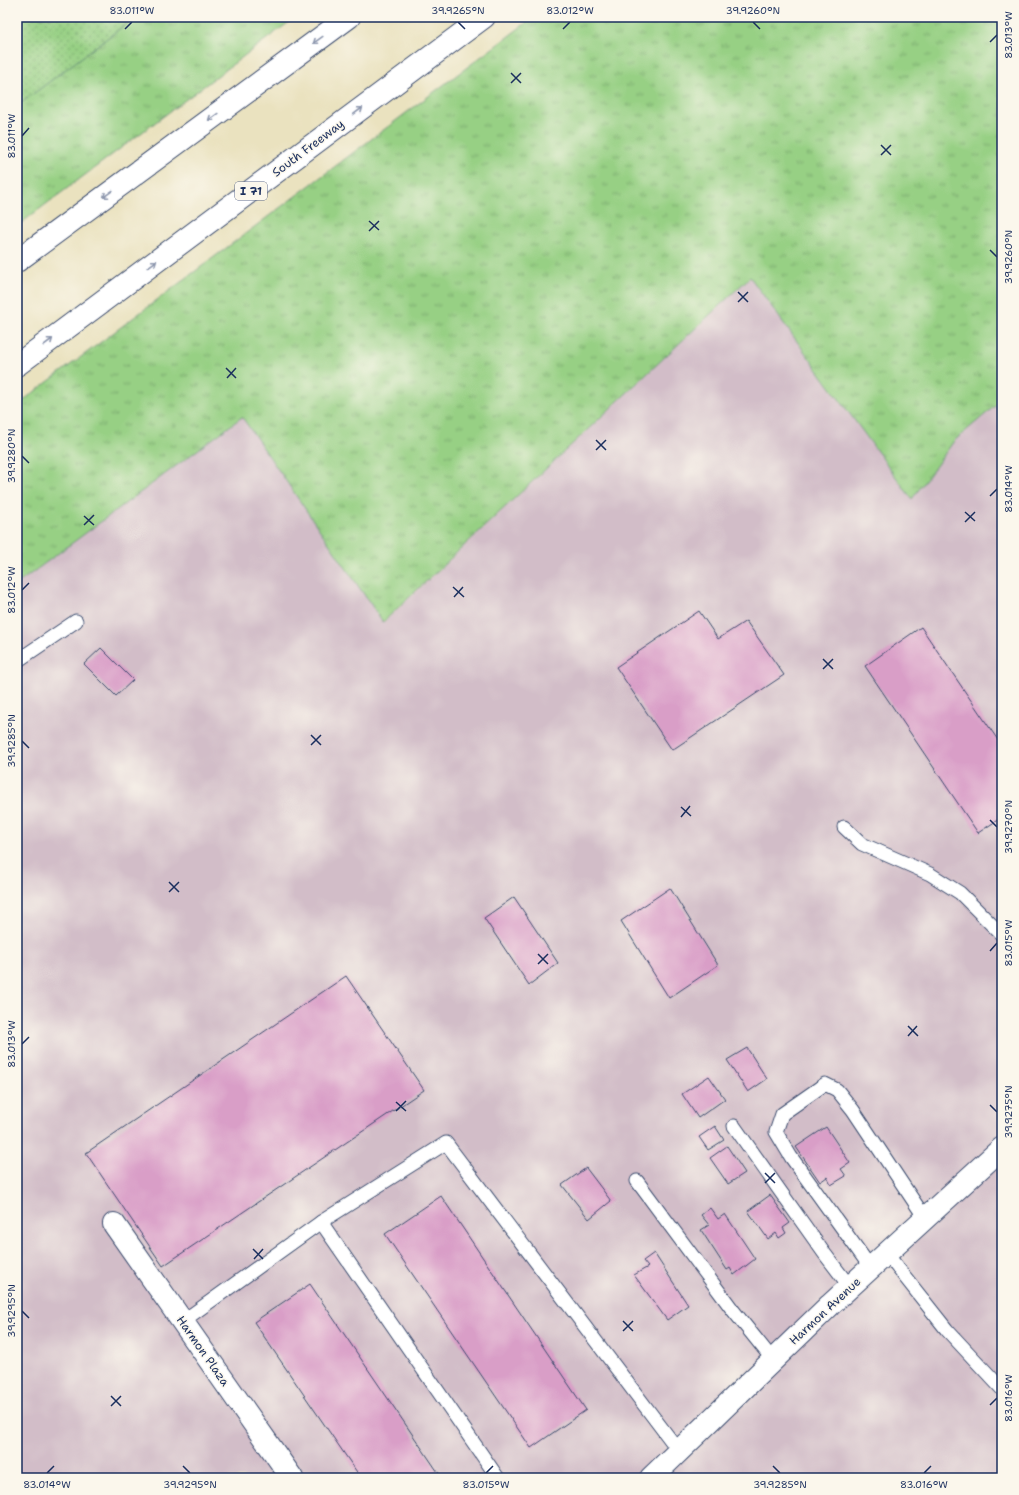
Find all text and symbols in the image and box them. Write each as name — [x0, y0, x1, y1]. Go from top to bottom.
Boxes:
text: 83.011°W — [110, 4, 155, 17]
text: 39.9265°N — [431, 4, 485, 17]
text: 83.012°W — [546, 4, 594, 17]
text: 39.9260°N — [726, 4, 780, 17]
text: 83.013°W — [1002, 11, 1015, 59]
one-way arrow — [312, 36, 323, 44]
one-way arrow — [352, 107, 363, 115]
text: 83.011°W — [5, 113, 18, 158]
one-way arrow — [207, 113, 218, 121]
street label: South Freeway — [269, 116, 347, 180]
road number: I 71 — [235, 182, 267, 200]
one-way arrow — [103, 190, 114, 198]
text: 39.9260°N — [1002, 230, 1015, 284]
one-way arrow — [147, 260, 158, 268]
one-way arrow — [43, 337, 54, 346]
text: 39.9280°N — [5, 429, 18, 483]
text: 83.014°W — [1002, 465, 1015, 513]
text: 83.012°W — [5, 566, 18, 614]
text: 39.9285°N — [5, 714, 18, 768]
text: 39.9270°N — [1002, 800, 1015, 854]
text: 83.015°W — [1002, 919, 1015, 967]
text: 83.013°W — [5, 1020, 18, 1068]
text: 39.9275°N — [1002, 1085, 1015, 1139]
street label: Harmon Avenue — [786, 1273, 864, 1348]
text: 39.9295°N — [5, 1284, 18, 1338]
street label: Harmon Plaza — [173, 1313, 234, 1390]
text: 83.016°W — [1002, 1374, 1015, 1422]
text: 83.014°W — [23, 1478, 71, 1491]
text: 39.9295°N — [163, 1478, 217, 1491]
text: 83.015°W — [462, 1478, 510, 1491]
text: 39.9285°N — [753, 1478, 807, 1491]
text: 83.016°W — [900, 1478, 948, 1491]

